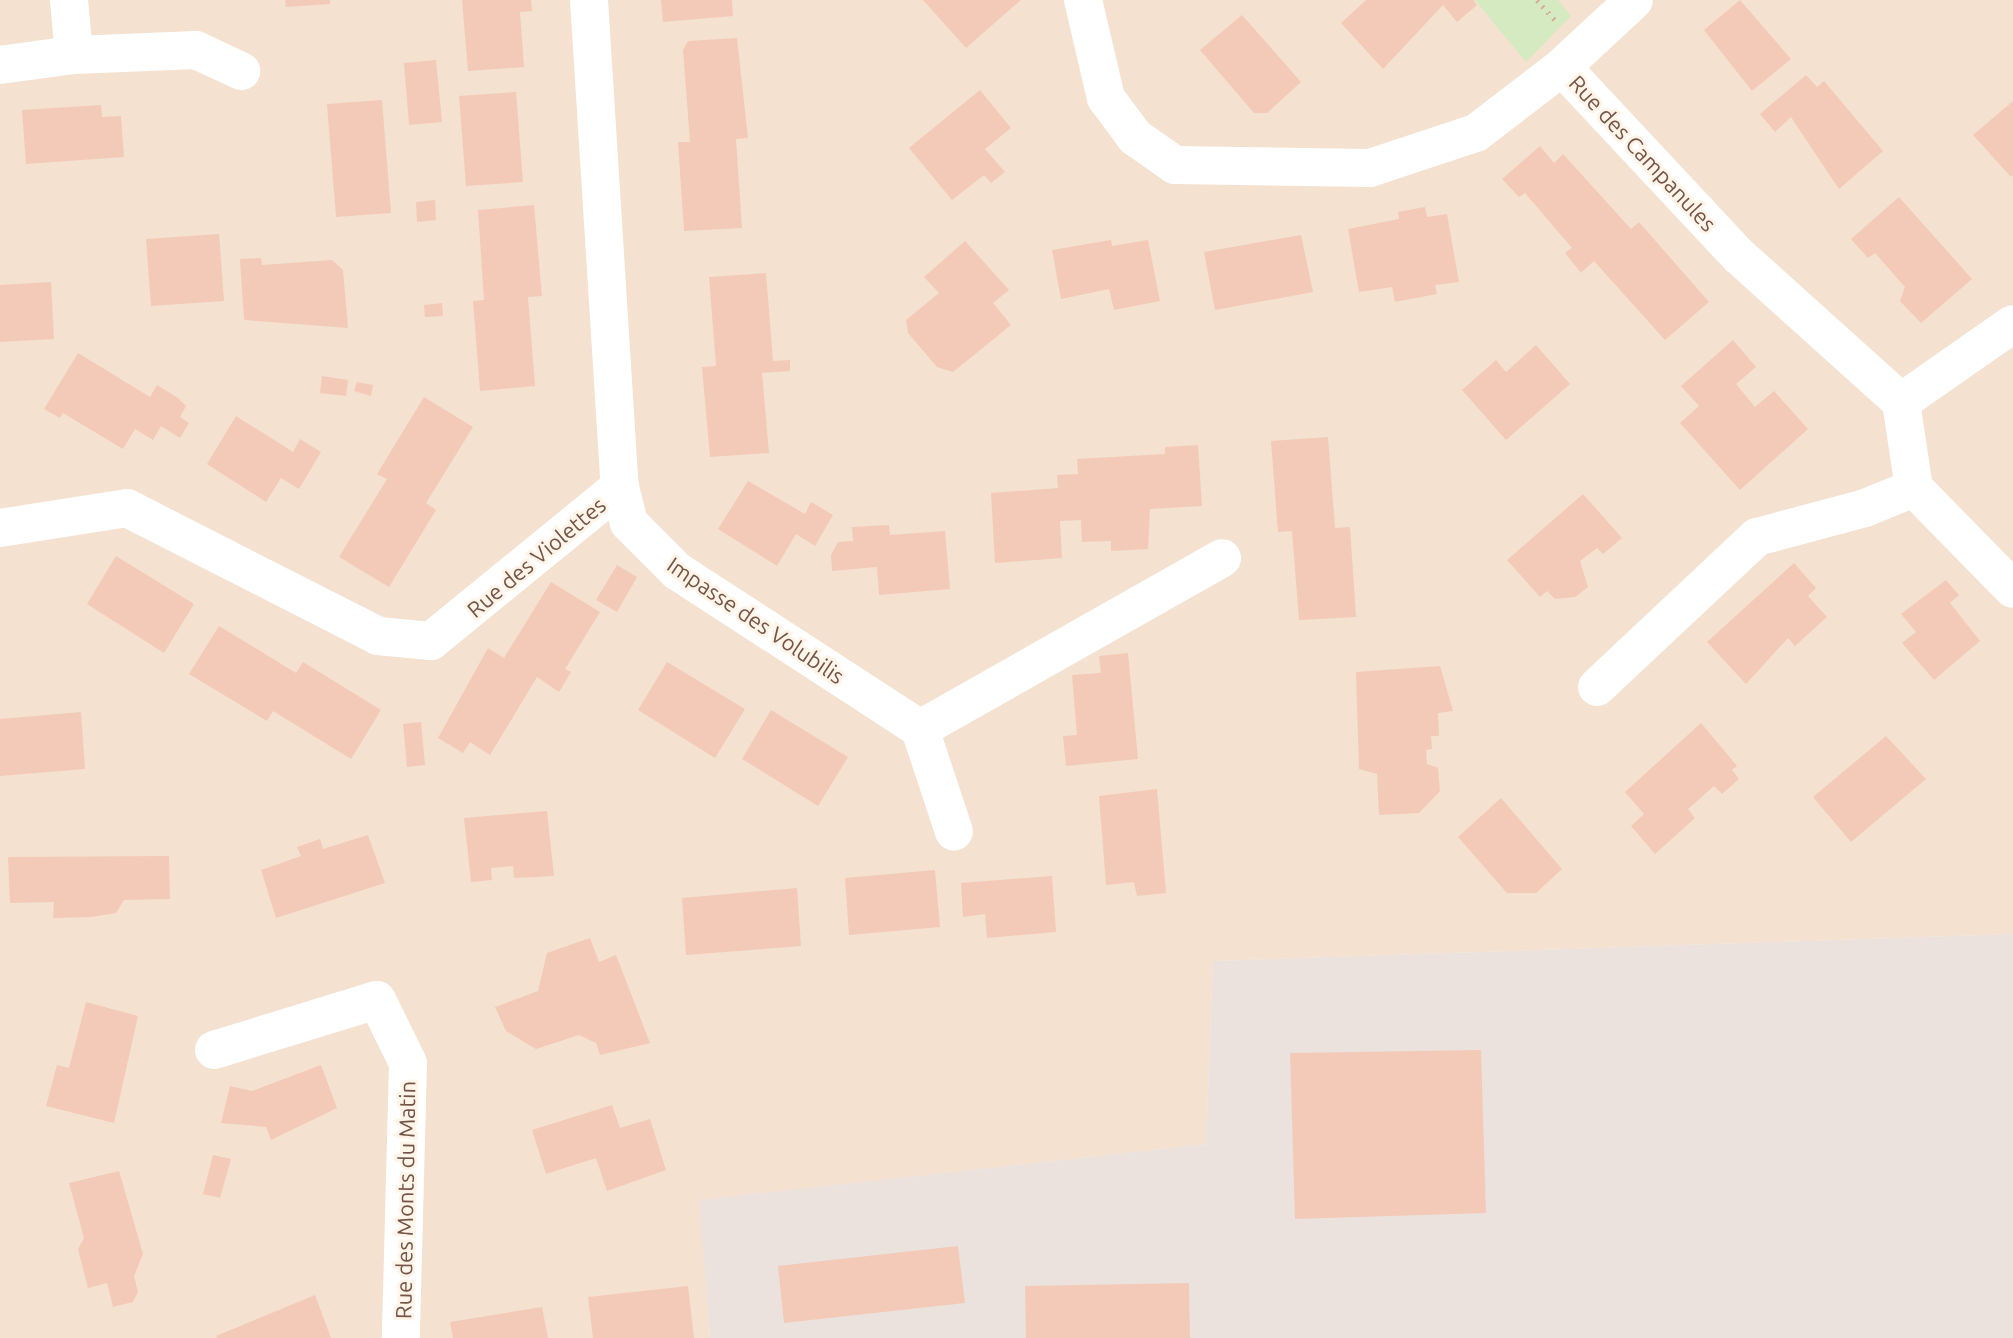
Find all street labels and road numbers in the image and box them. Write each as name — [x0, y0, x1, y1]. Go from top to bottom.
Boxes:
street label: Rue des Campanules — [1564, 70, 1722, 236]
street label: Rue des Violettes — [461, 491, 611, 623]
street label: Impasse des Volubilis — [662, 551, 850, 689]
street label: Rue des Monts du Matin — [390, 1081, 420, 1319]

